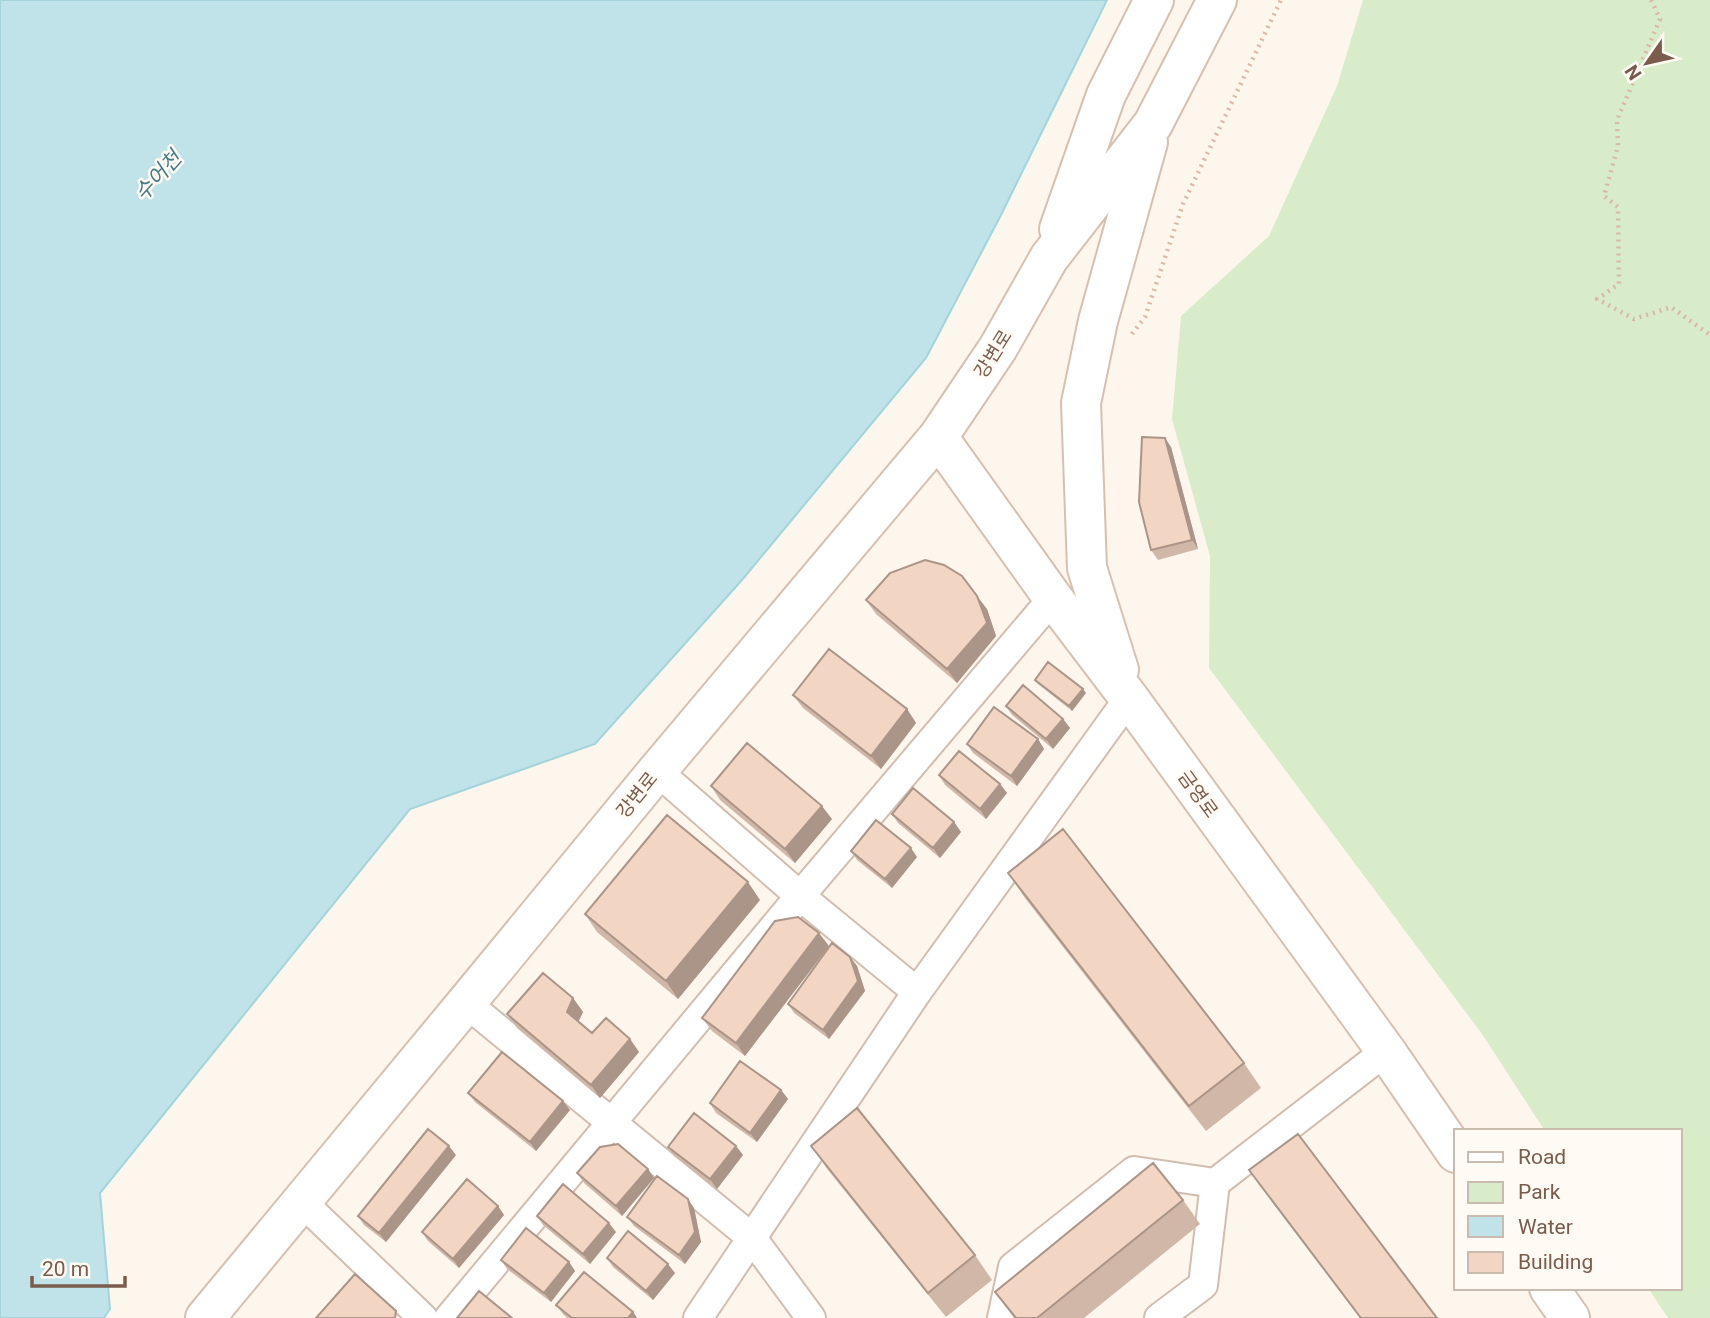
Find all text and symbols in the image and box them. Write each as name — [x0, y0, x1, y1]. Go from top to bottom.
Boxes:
north arrow — [1612, 28, 1682, 98]
text: N — [1620, 60, 1647, 84]
water label: 수어천 — [130, 144, 188, 206]
street label: 강변로 — [969, 326, 1017, 382]
street label: 금영로 — [1173, 766, 1223, 822]
street label: 강변로 — [612, 767, 662, 823]
legend — [1454, 1129, 1682, 1290]
text: Road — [1518, 1145, 1566, 1169]
text: Park — [1518, 1180, 1561, 1204]
text: Water — [1518, 1215, 1573, 1239]
scale bar — [32, 1244, 124, 1288]
text: Building — [1518, 1250, 1593, 1274]
text: 20 m — [42, 1257, 89, 1281]

